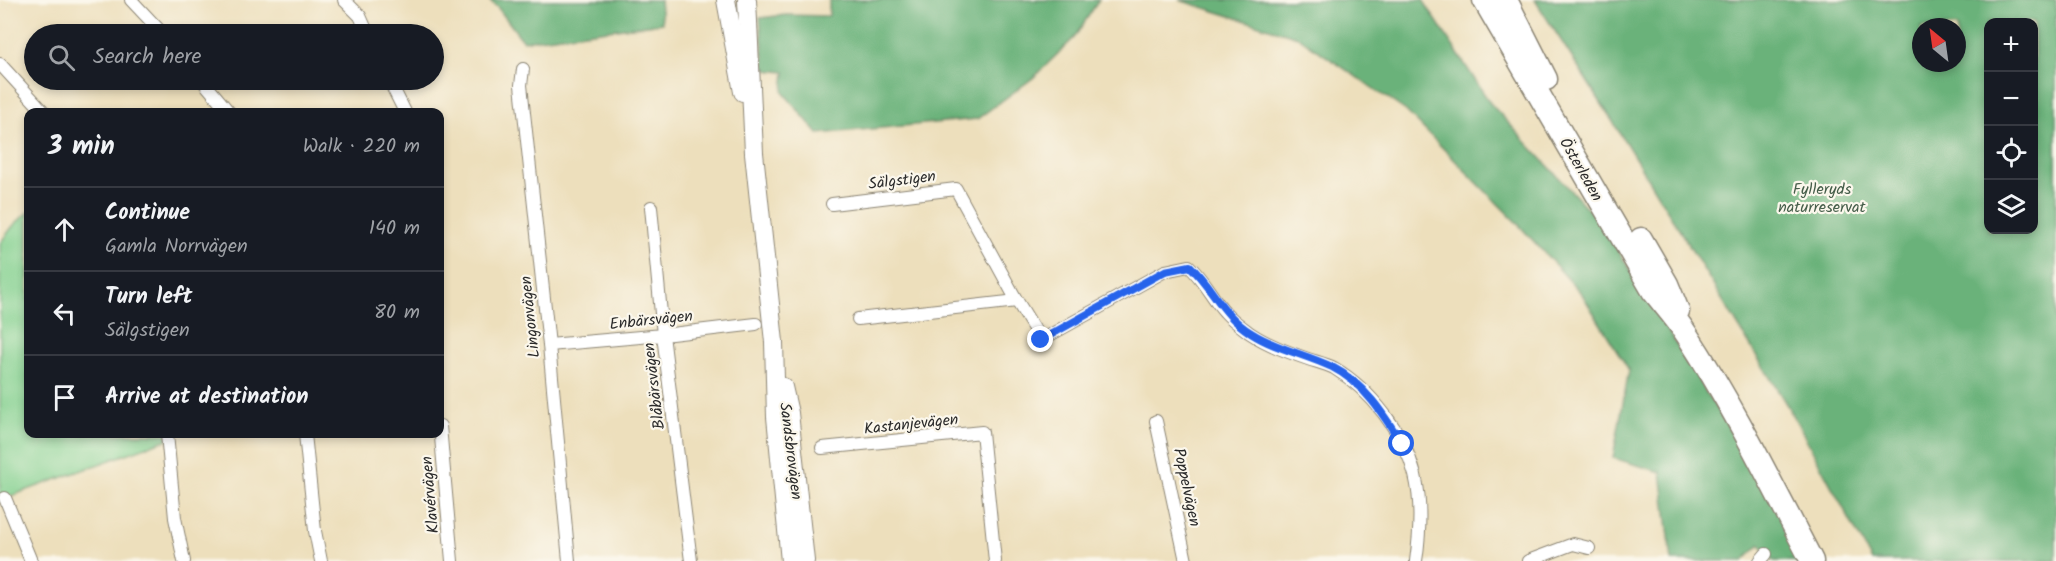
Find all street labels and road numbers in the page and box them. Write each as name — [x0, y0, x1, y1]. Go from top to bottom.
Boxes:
street label: Österleden — [1552, 133, 1609, 206]
street label: Sälgstigen — [867, 164, 937, 197]
street label: Lingonvägen — [514, 275, 547, 359]
street label: Enbärsvägen — [608, 304, 694, 337]
street label: Blåbärsvägen — [637, 341, 672, 431]
street label: Sandsbrovägen — [772, 401, 809, 501]
street label: Kastanjevägen — [863, 407, 960, 442]
street label: Poppelvägen — [1166, 446, 1207, 529]
street label: Klavérvägen — [415, 455, 446, 535]

